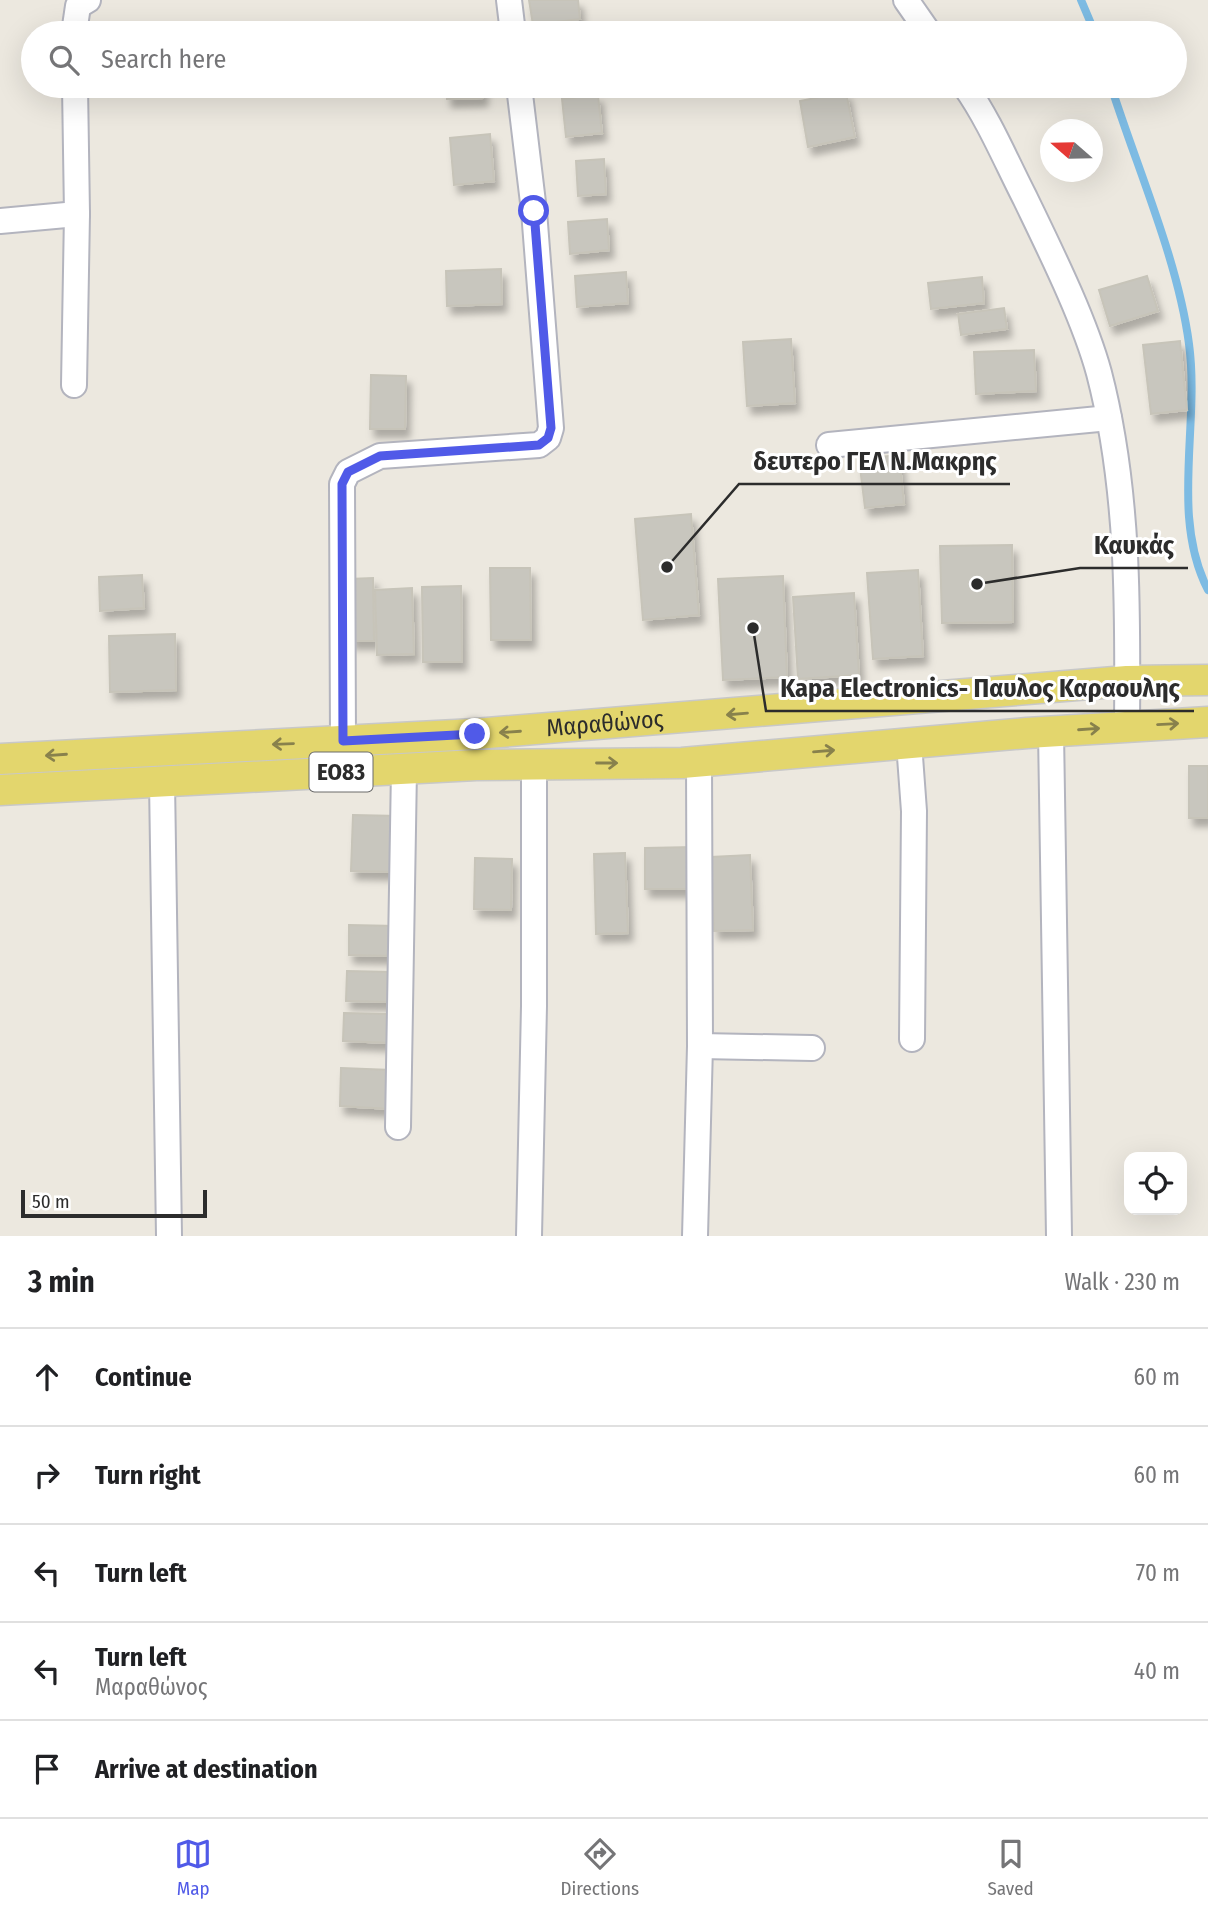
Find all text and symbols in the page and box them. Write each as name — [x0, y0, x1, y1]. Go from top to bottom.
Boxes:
search box — [21, 21, 1187, 98]
icon: search — [45, 41, 83, 79]
text: Search here — [101, 44, 226, 75]
north arrow — [1040, 119, 1103, 182]
route start — [518, 195, 549, 226]
callout: δευτερο ΓΕΛ Ν.Μακρης — [739, 437, 1010, 484]
text: δευτερο ΓΕΛ Ν.Μακρης — [753, 446, 997, 477]
callout: Καυκάς — [1080, 521, 1188, 568]
text: Καυκάς — [1094, 530, 1175, 561]
callout: Kapa Electronics- Παυλος Καραουλης — [766, 664, 1194, 711]
text: Kapa Electronics- Παυλος Καραουλης — [780, 673, 1181, 704]
street label: Μαραθώνος — [545, 705, 665, 742]
one-way arrow — [726, 708, 749, 721]
one-way arrow — [1156, 717, 1179, 730]
route end — [459, 718, 490, 749]
one-way arrow — [1077, 722, 1100, 735]
one-way arrow — [499, 725, 522, 738]
one-way arrow — [272, 737, 295, 750]
one-way arrow — [812, 744, 834, 757]
one-way arrow — [45, 749, 68, 762]
road number: ΕΟ83 — [310, 752, 372, 792]
one-way arrow — [595, 756, 618, 770]
map controls — [1124, 1152, 1187, 1215]
button: locate — [1124, 1152, 1187, 1215]
scale bar — [21, 1187, 206, 1219]
text: 50 m — [32, 1190, 70, 1213]
text: 3 min — [28, 1264, 95, 1300]
text: Walk · 230 m — [1064, 1268, 1180, 1296]
icon: ahead — [28, 1358, 66, 1396]
text: Continue — [95, 1362, 192, 1393]
text: 60 m — [1134, 1363, 1180, 1391]
icon: right — [28, 1456, 66, 1494]
text: Turn right — [95, 1460, 201, 1491]
text: 60 m — [1134, 1461, 1180, 1489]
icon: left — [28, 1554, 66, 1592]
text: Turn left — [95, 1558, 187, 1589]
text: 70 m — [1136, 1559, 1180, 1587]
text: Turn left — [95, 1642, 187, 1673]
icon: left — [28, 1652, 66, 1690]
text: 40 m — [1134, 1657, 1180, 1685]
text: Μαραθώνος — [95, 1673, 208, 1701]
icon: arrive — [28, 1750, 66, 1788]
text: Arrive at destination — [95, 1754, 318, 1785]
tab: Map — [174, 1835, 212, 1900]
tab: Directions — [560, 1835, 639, 1900]
tab: Saved — [987, 1835, 1034, 1900]

